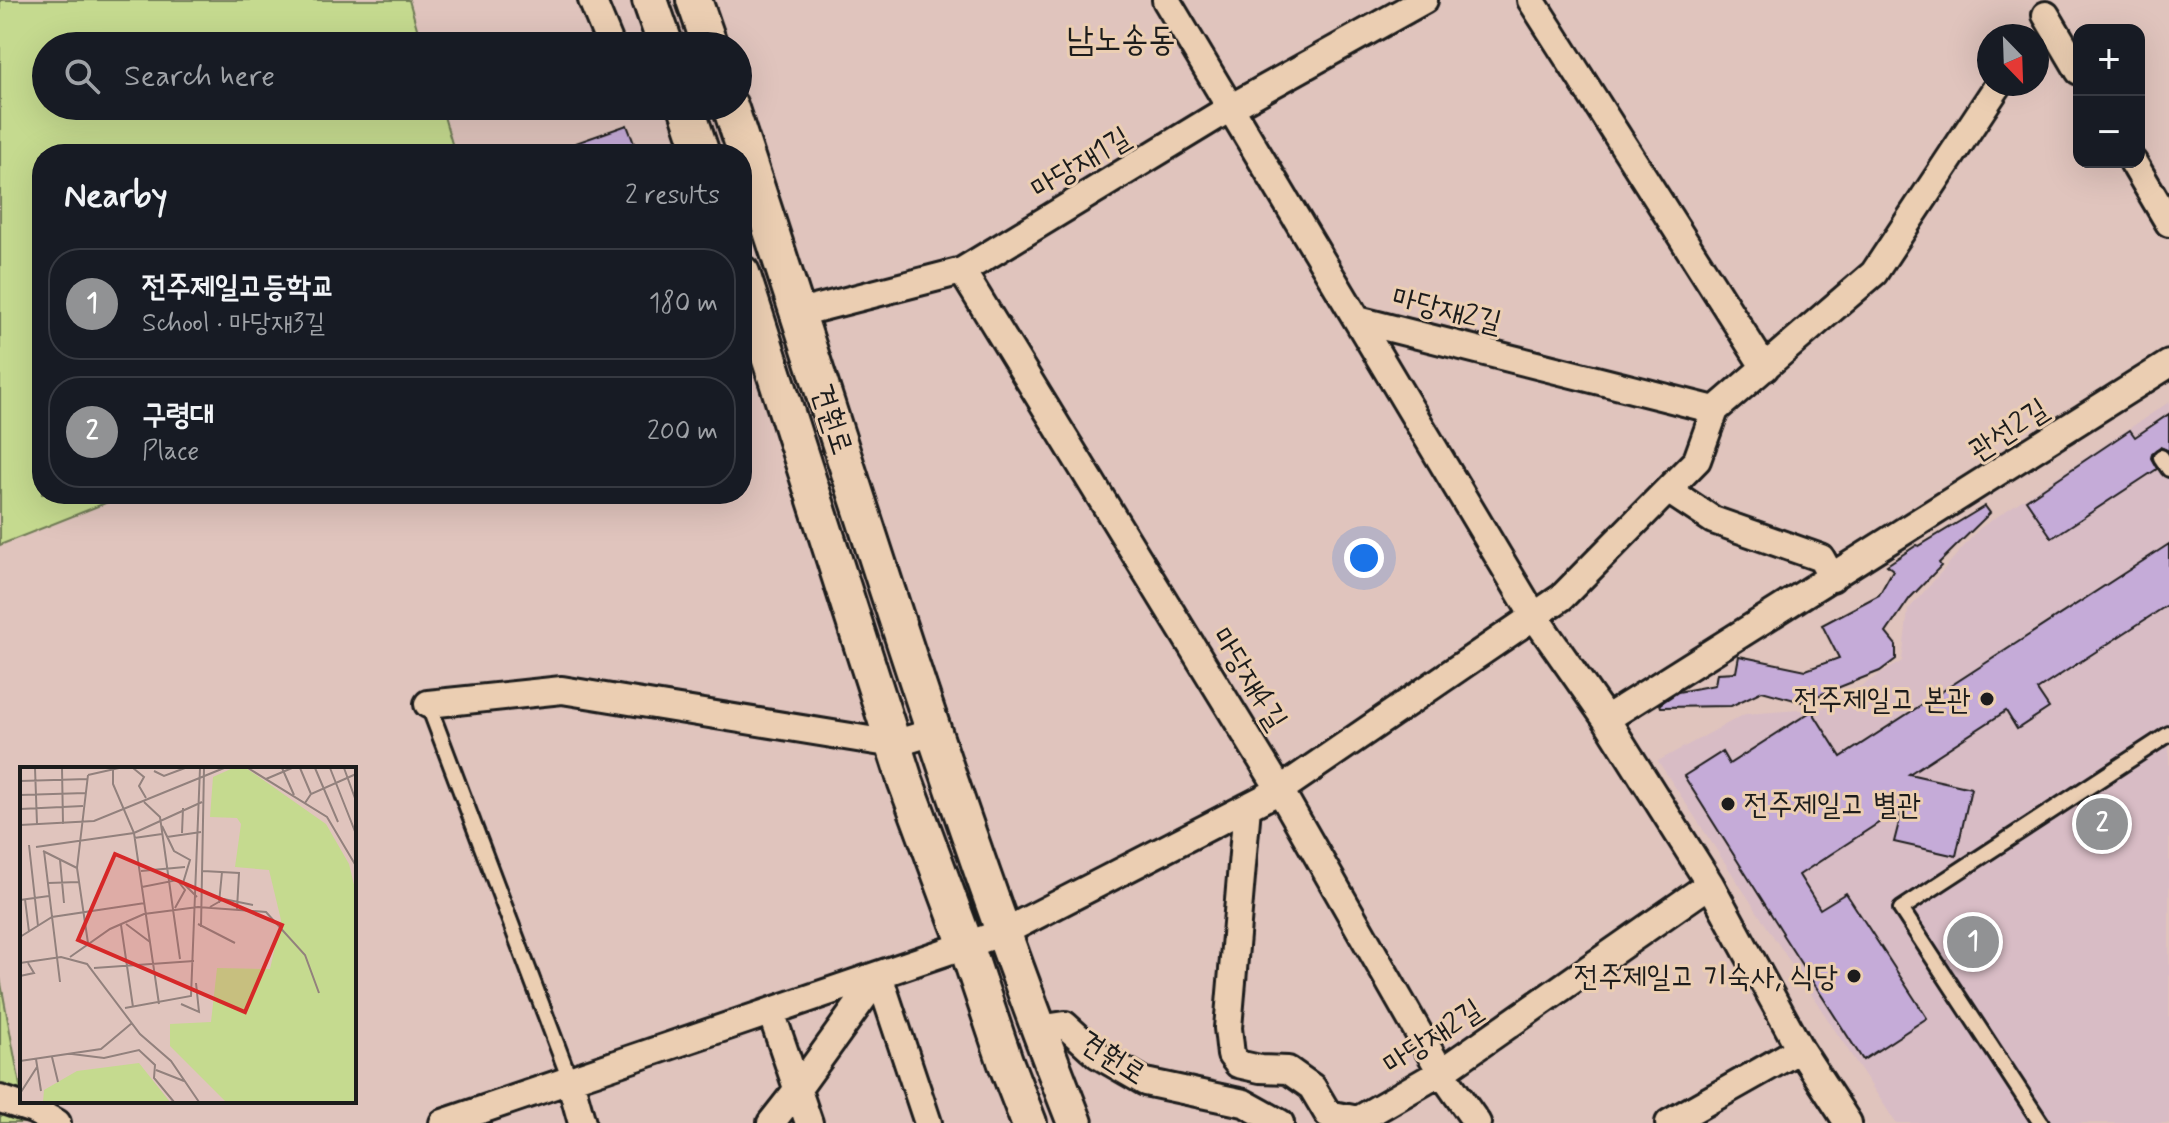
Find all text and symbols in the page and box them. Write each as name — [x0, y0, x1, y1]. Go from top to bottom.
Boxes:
district label: 남노송동 — [1066, 18, 1176, 63]
north arrow — [1977, 24, 2049, 96]
map controls — [2073, 24, 2145, 168]
button: + — [2073, 24, 2145, 96]
search box — [32, 32, 752, 120]
icon: search — [60, 54, 104, 98]
text: Search here — [124, 57, 275, 96]
button: − — [2073, 96, 2145, 168]
street label: 마당재1길 — [1024, 118, 1138, 208]
text: Nearby — [64, 174, 168, 219]
text: 2 results — [625, 179, 720, 213]
text: 전주제일고등학교 — [142, 268, 335, 307]
street label: 마당재2길 — [1388, 278, 1505, 343]
text: 1 — [86, 287, 98, 321]
text: 180 m — [649, 287, 718, 321]
text: School · 마당재3길 — [142, 307, 325, 341]
street label: 견훤로 — [802, 379, 861, 460]
street label: 관선2길 — [1962, 390, 2056, 470]
text: 구령대 — [142, 396, 214, 435]
text: 2 — [86, 415, 98, 449]
text: 200 m — [647, 415, 718, 449]
text: Place — [142, 435, 199, 469]
your location — [1344, 538, 1384, 578]
street label: 마당재4길 — [1202, 620, 1295, 737]
place label: 전주제일고 본관 — [1794, 681, 1971, 720]
marker: 전주제일고 본관 — [1978, 690, 1996, 708]
inset map — [20, 767, 356, 1103]
place label: 전주제일고 별관 — [1744, 786, 1921, 825]
pin: 2 — [2076, 794, 2128, 854]
marker: 전주제일고 별관 — [1719, 795, 1737, 813]
pin: 1 — [1947, 912, 1999, 972]
place label: 전주제일고 기숙사, 식당 — [1574, 958, 1838, 997]
marker: 전주제일고 기숙사, 식당 — [1845, 967, 1863, 985]
street label: 마당재2길 — [1376, 991, 1490, 1084]
street label: 견훤로 — [1071, 1022, 1153, 1094]

